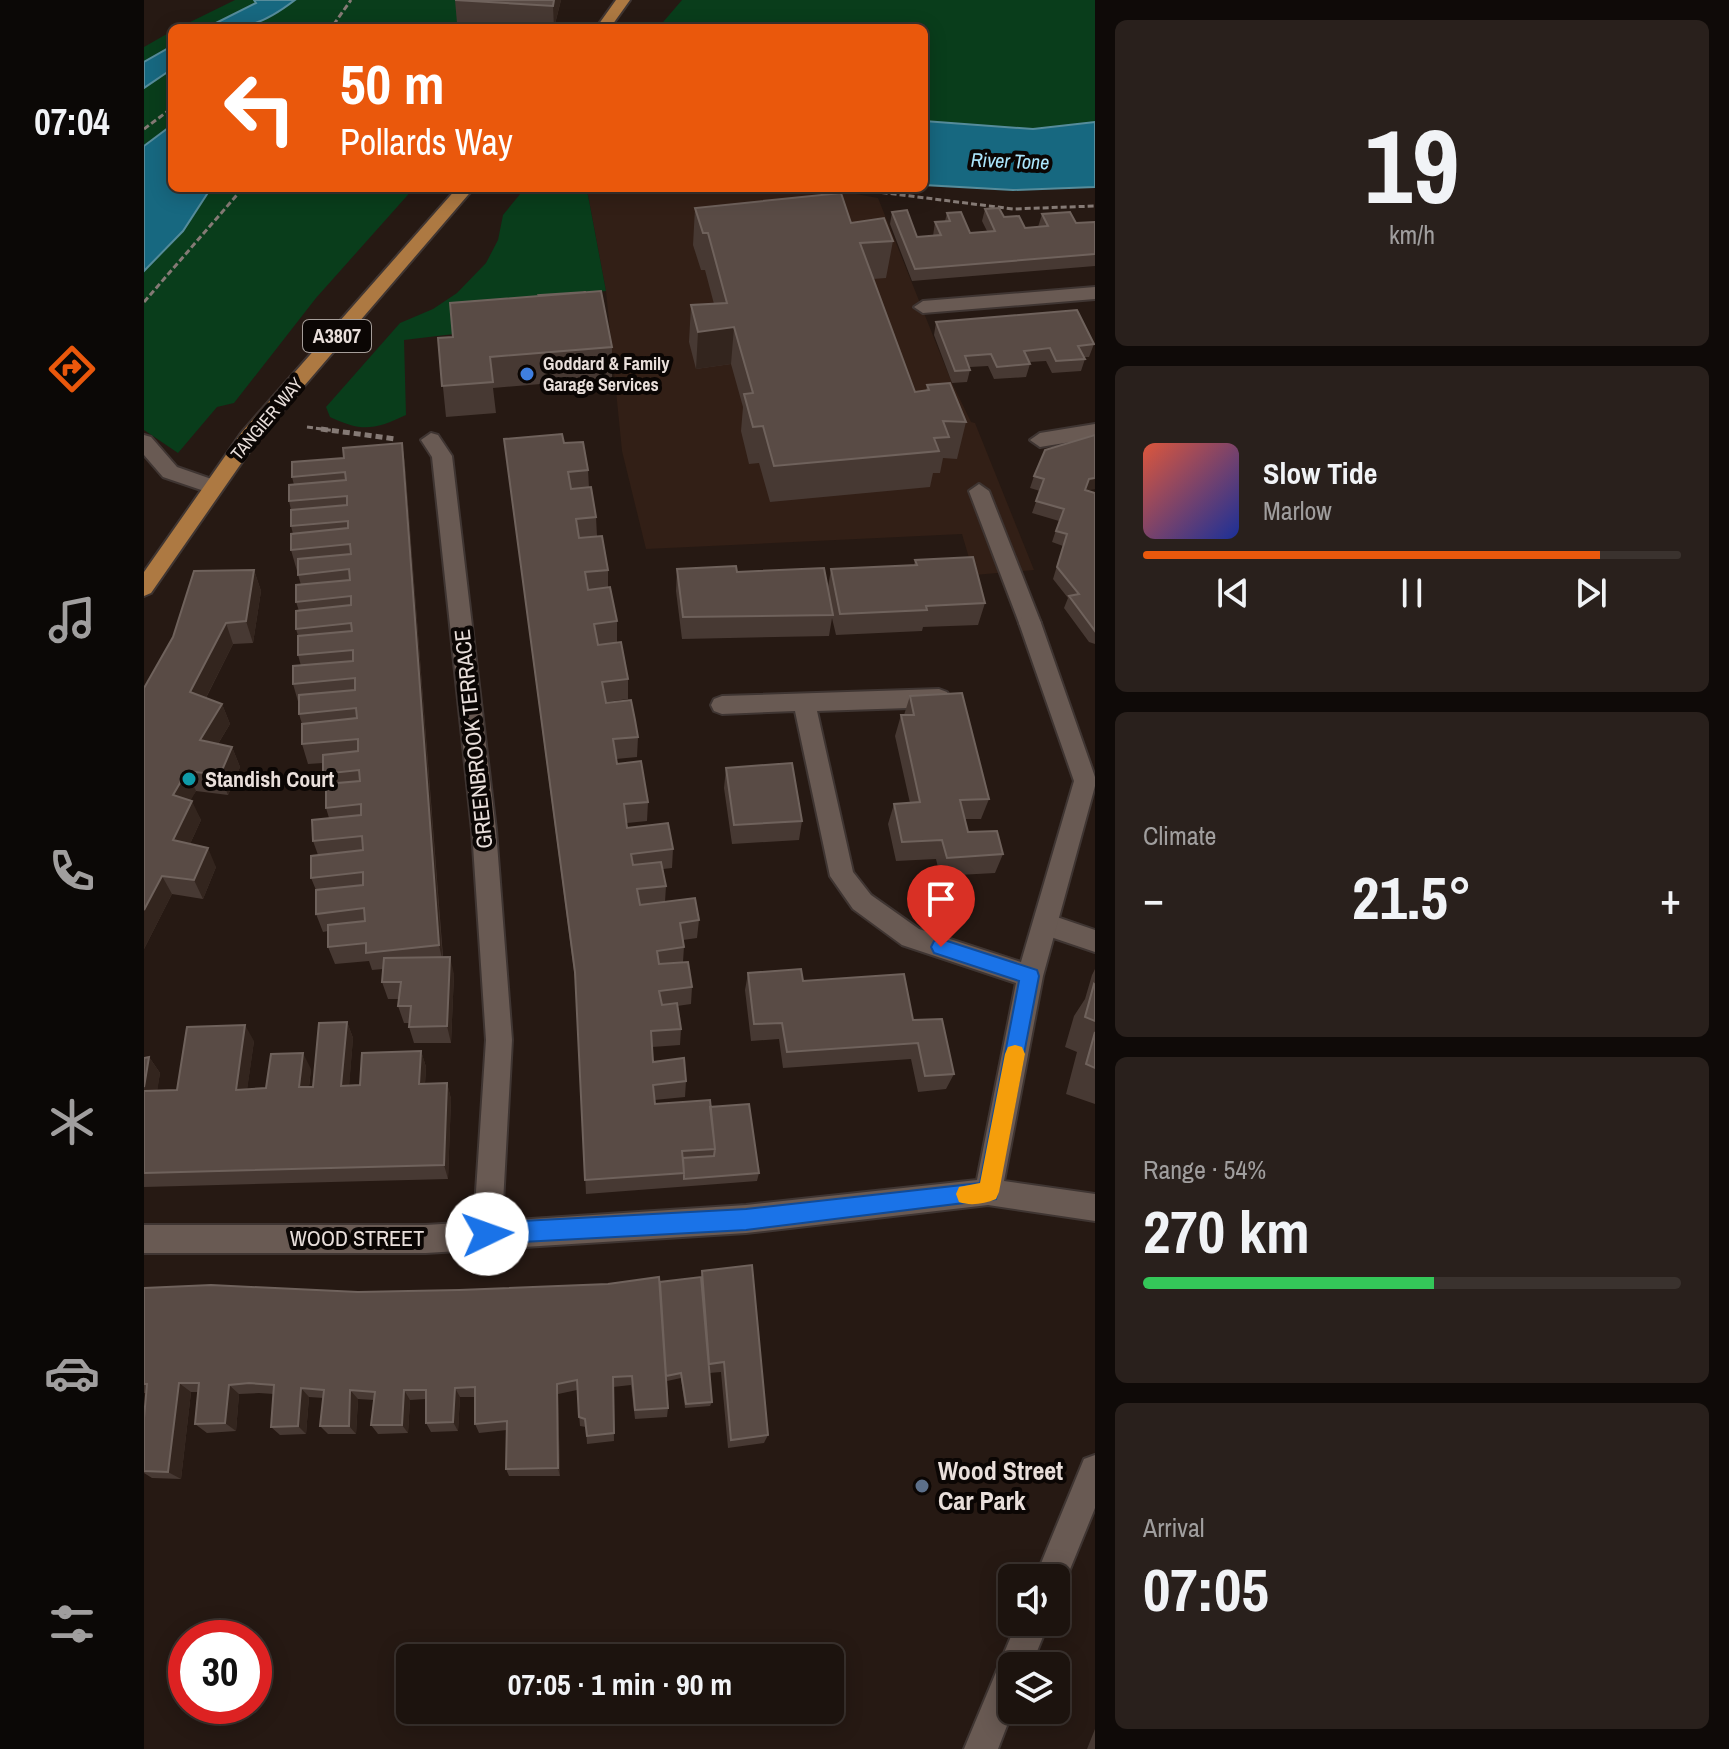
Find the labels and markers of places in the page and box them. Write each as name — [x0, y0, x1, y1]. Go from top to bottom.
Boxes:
place label: Goddard & Family Garage Services — [543, 351, 670, 397]
marker: Goddard & Family Garage Services — [518, 365, 536, 383]
place label: Standish Court — [205, 764, 334, 794]
marker: Standish Court — [180, 770, 198, 788]
pin — [907, 865, 975, 947]
place label: Wood Street Car Park — [938, 1453, 1063, 1518]
marker: Wood Street Car Park — [913, 1477, 931, 1495]

